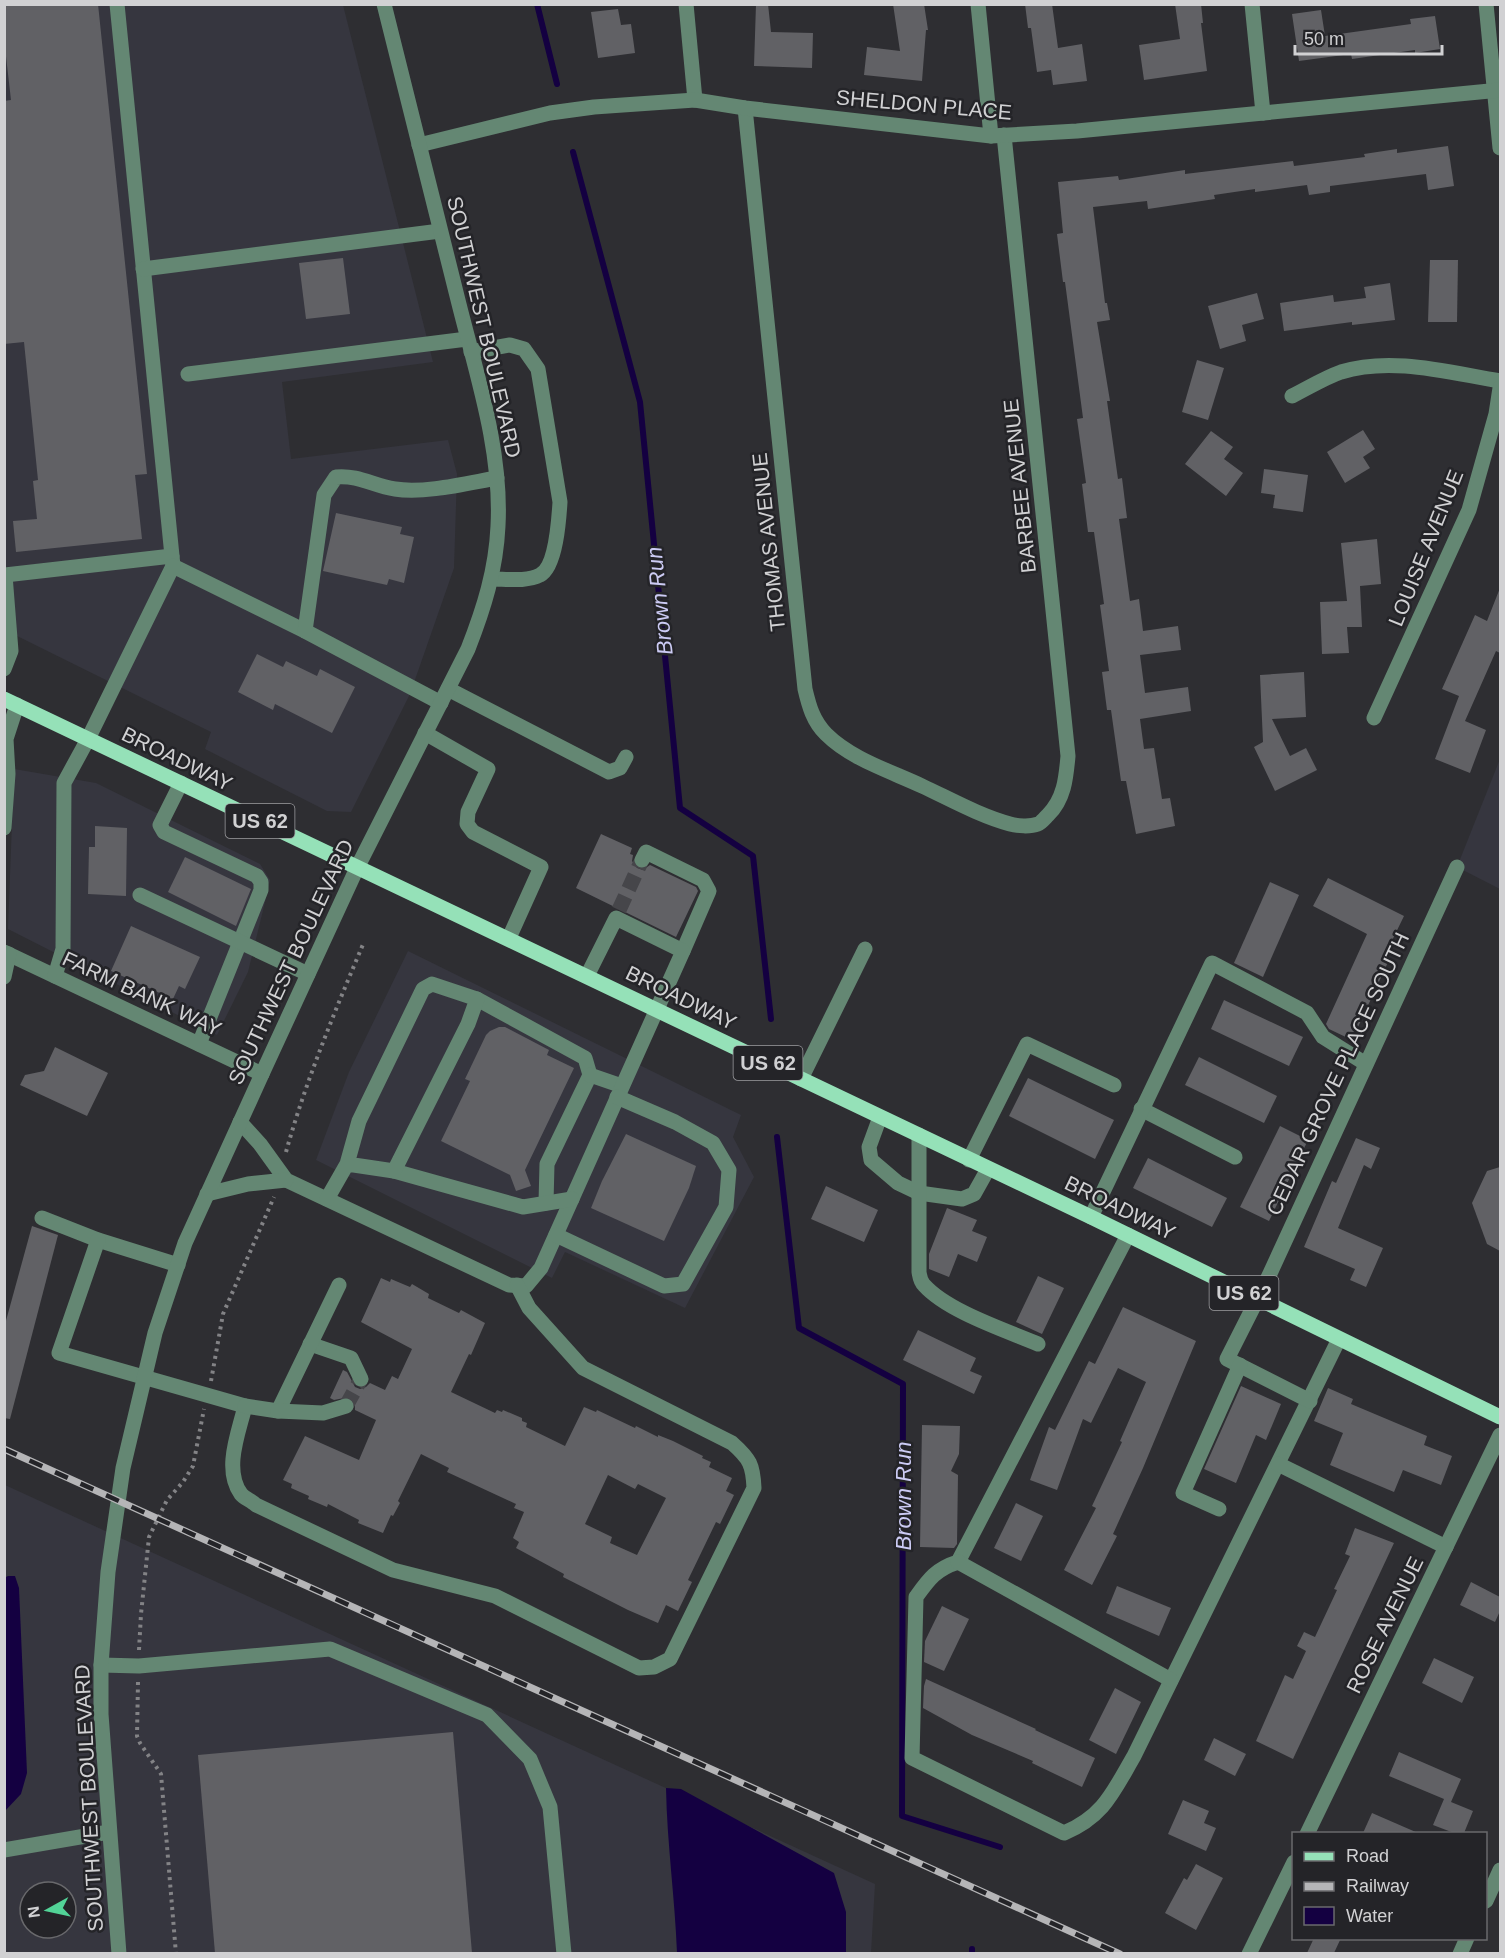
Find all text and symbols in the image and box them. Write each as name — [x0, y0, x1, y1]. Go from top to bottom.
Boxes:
scale bar — [1295, 18, 1442, 56]
text: 50 m — [1304, 29, 1344, 49]
street label: SHELDON PLACE — [835, 85, 1013, 124]
street label: SOUTHWEST BOULEVARD — [443, 194, 526, 460]
street label: BARBEE AVENUE — [999, 398, 1040, 574]
street label: THOMAS AVENUE — [748, 452, 789, 632]
street label: LOUISE AVENUE — [1384, 466, 1467, 629]
water label: Brown Run — [641, 546, 678, 656]
street label: BROADWAY — [118, 722, 236, 795]
road number: US 62 — [226, 804, 294, 838]
street label: SOUTHWEST BOULEVARD — [224, 836, 358, 1088]
street label: CEDAR GROVE PLACE SOUTH — [1262, 929, 1413, 1219]
street label: FARM BANK WAY — [59, 947, 225, 1040]
street label: BROADWAY — [622, 961, 740, 1034]
road number: US 62 — [734, 1046, 802, 1080]
street label: BROADWAY — [1061, 1171, 1179, 1244]
road number: US 62 — [1210, 1276, 1278, 1310]
water label: Brown Run — [891, 1442, 916, 1550]
street label: ROSE AVENUE — [1342, 1553, 1428, 1697]
street label: SOUTHWEST BOULEVARD — [70, 1664, 107, 1932]
legend — [1292, 1832, 1487, 1940]
text: Road — [1346, 1846, 1389, 1866]
text: Railway — [1346, 1876, 1409, 1896]
north arrow — [18, 1880, 78, 1940]
text: N — [24, 1905, 43, 1919]
text: Water — [1346, 1906, 1393, 1926]

